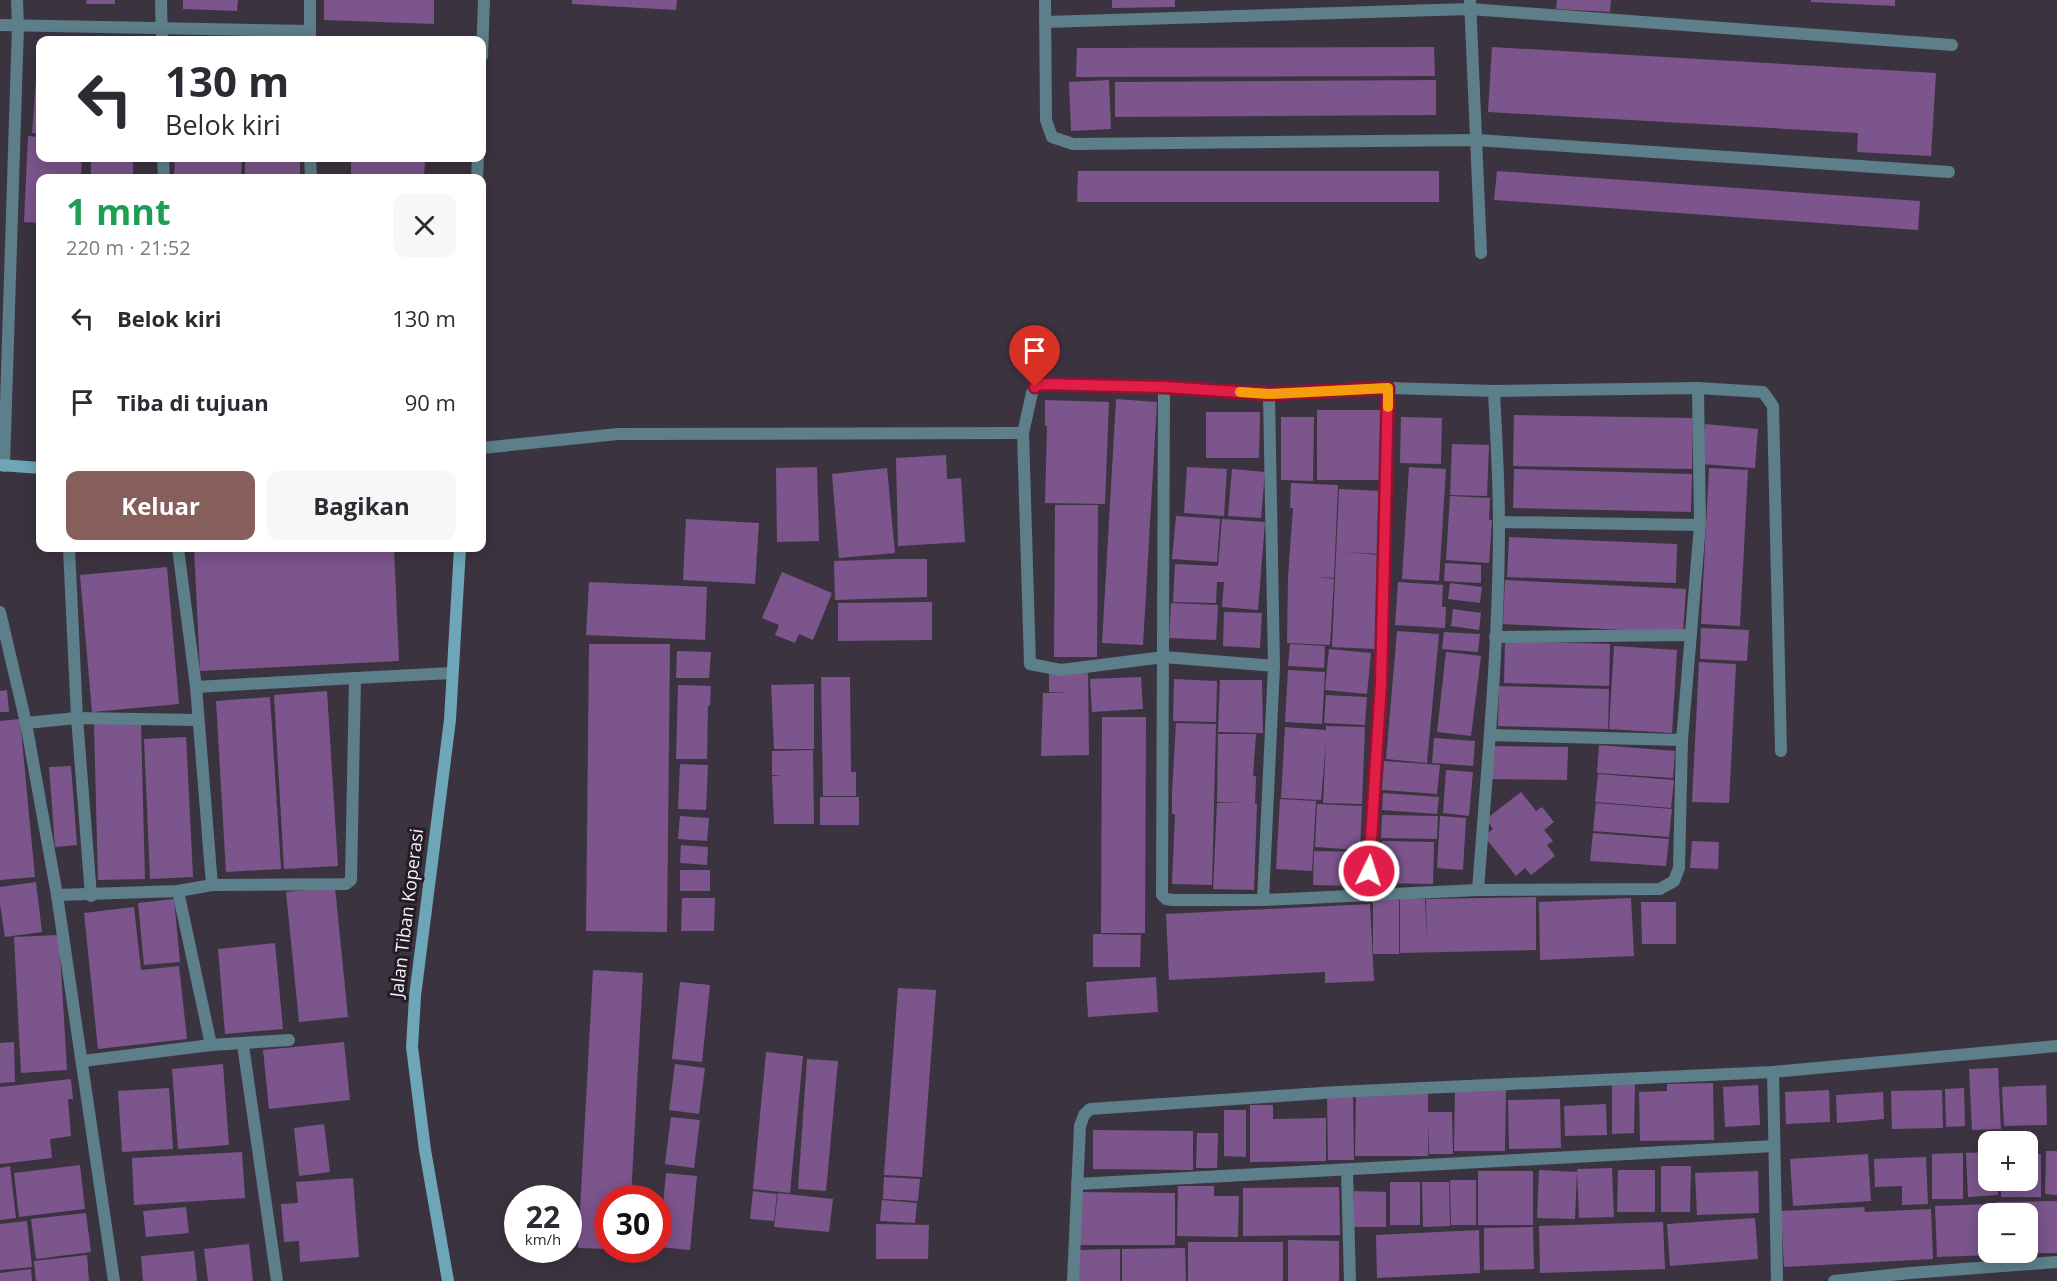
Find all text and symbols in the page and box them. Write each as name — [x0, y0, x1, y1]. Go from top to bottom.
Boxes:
text: 130 m — [165, 52, 289, 109]
icon: left — [66, 60, 144, 138]
text: Belok kiri — [165, 106, 281, 143]
text: 1 mnt — [66, 187, 171, 236]
button: close — [393, 194, 456, 257]
text: 220 m · 21:52 — [66, 234, 191, 261]
icon: left — [66, 302, 99, 335]
text: Belok kiri — [117, 303, 222, 333]
text: 130 m — [392, 303, 456, 333]
pin — [1009, 325, 1060, 387]
icon: arrive — [1018, 334, 1051, 367]
icon: arrive — [66, 386, 99, 419]
text: Tiba di tujuan — [117, 387, 269, 417]
text: 90 m — [405, 387, 456, 417]
button: Keluar — [66, 471, 255, 540]
button: Bagikan — [267, 471, 456, 540]
street label: Jalan Tiban Koperasi — [384, 827, 428, 1001]
position arrow — [1337, 839, 1401, 903]
map controls — [1978, 1131, 2038, 1263]
button: + — [1978, 1131, 2038, 1191]
speed limit sign: 30 — [594, 1185, 672, 1263]
text: 22 — [526, 1196, 560, 1237]
button: − — [1978, 1203, 2038, 1263]
text: km/h — [525, 1229, 561, 1249]

